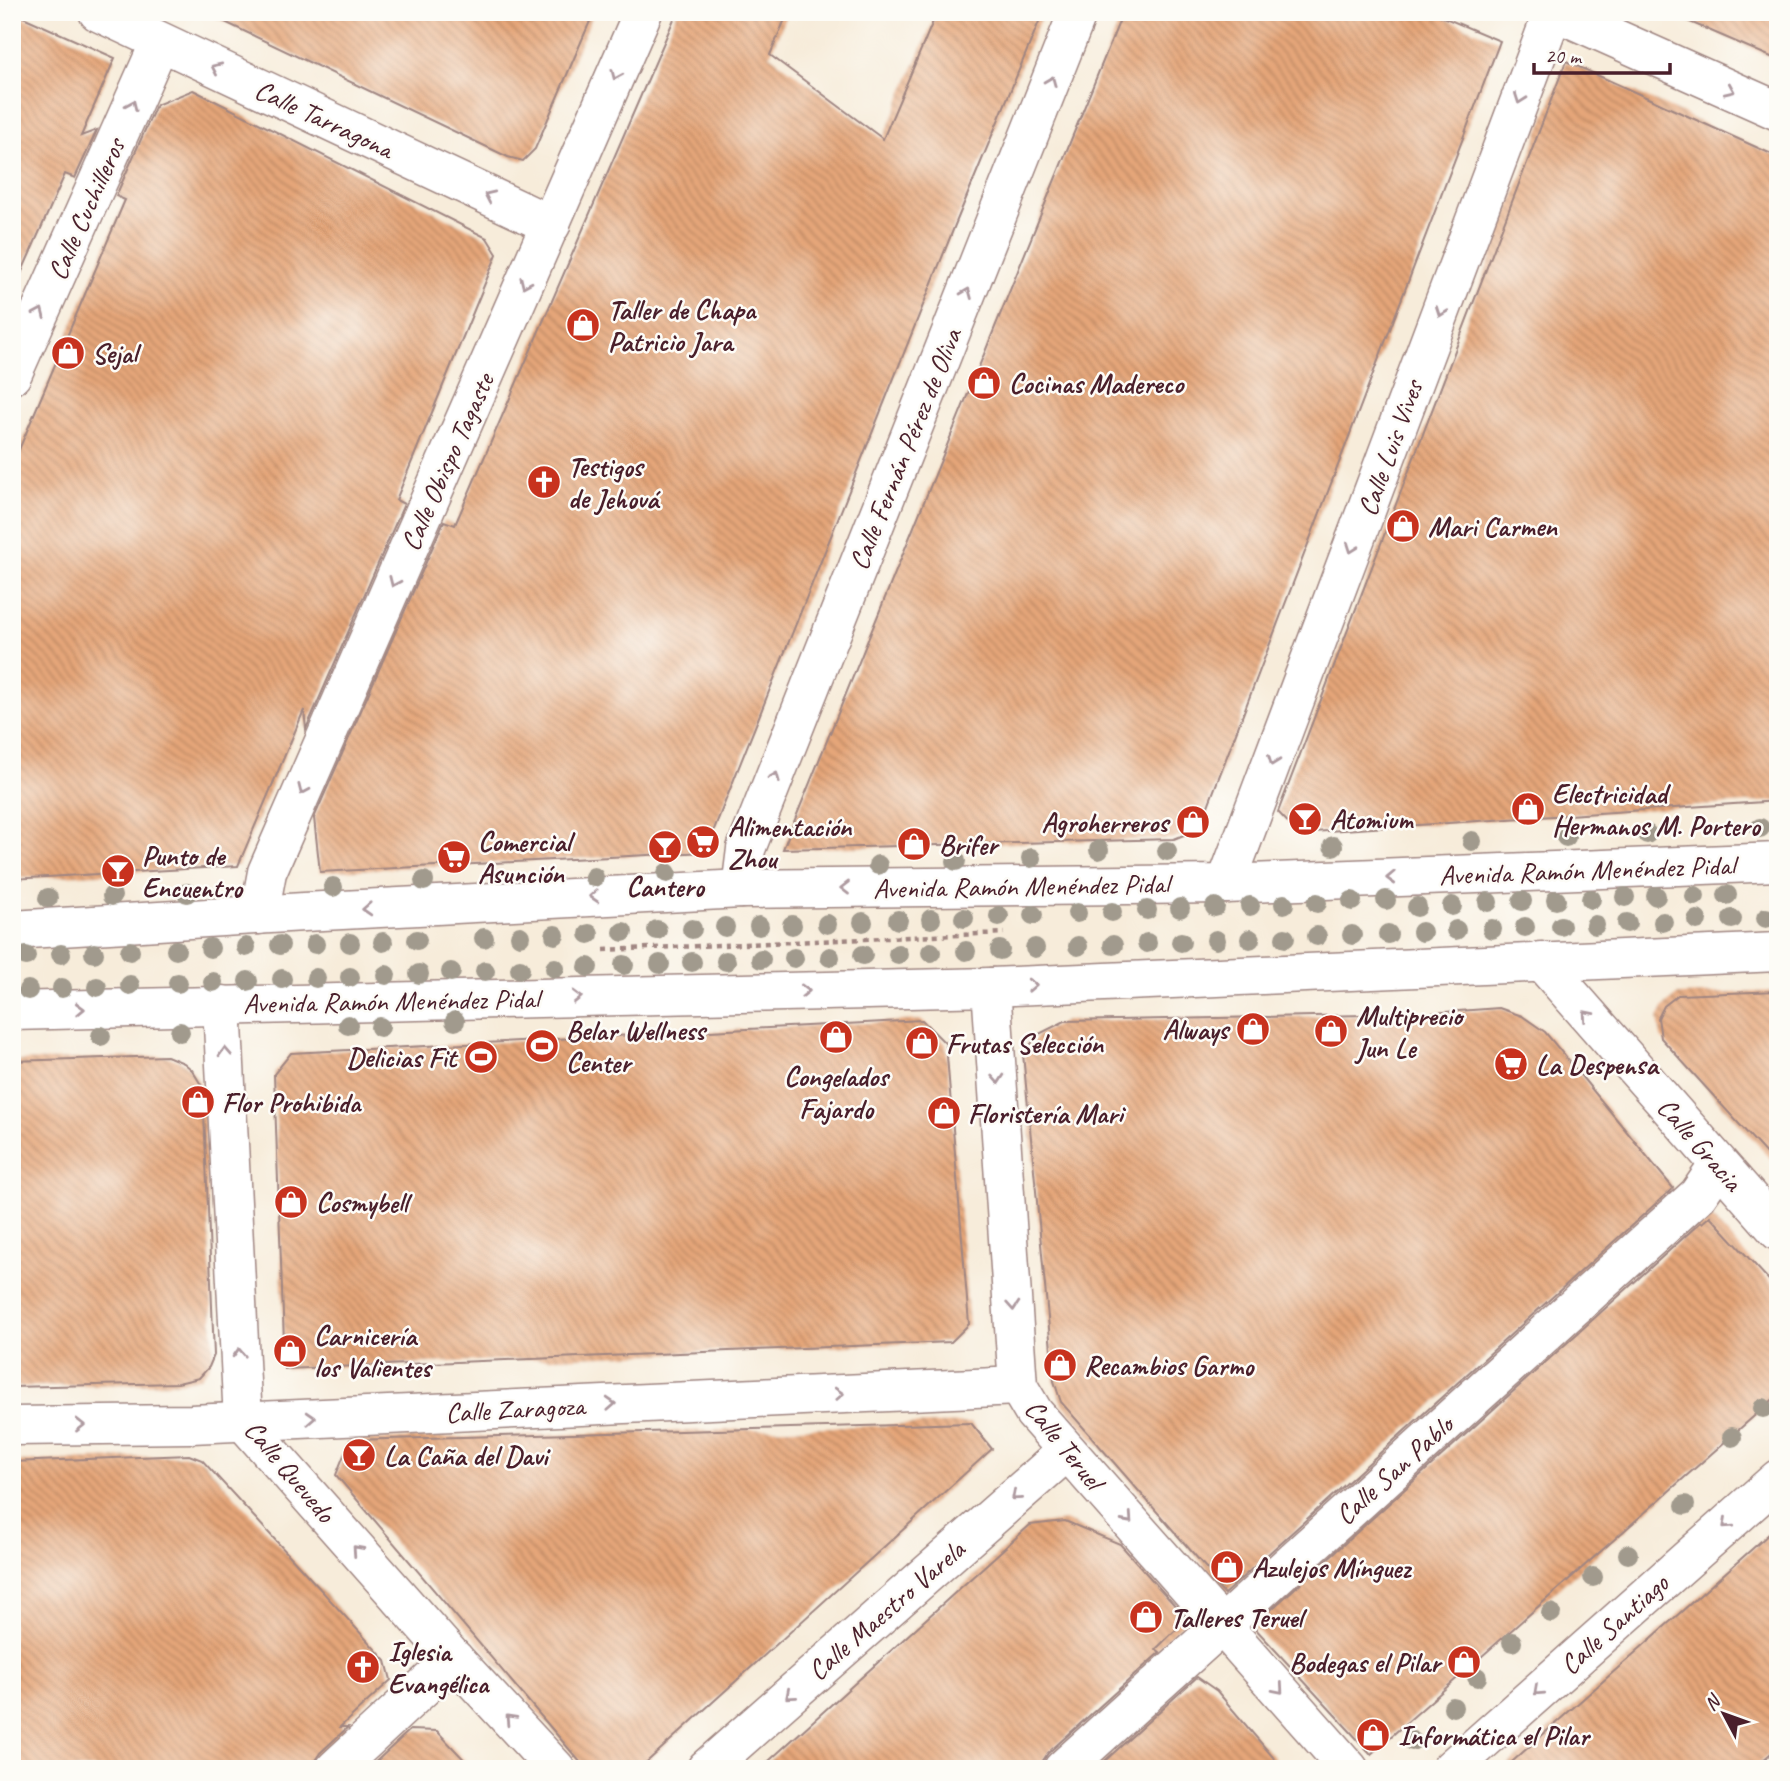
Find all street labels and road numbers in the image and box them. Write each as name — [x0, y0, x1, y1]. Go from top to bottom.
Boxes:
street label: Calle Tarragona — [249, 72, 401, 167]
street label: Calle Cuchilleros — [39, 130, 134, 285]
street label: Calle Fernán Pérez de Oliva — [841, 322, 970, 575]
street label: Calle Obispo Tagaste — [392, 366, 502, 556]
street label: Calle Luis Vives — [1349, 373, 1431, 520]
street label: Avenida Ramón Menéndez Pidal — [1438, 847, 1741, 893]
street label: Avenida Ramón Menéndez Pidal — [873, 866, 1175, 906]
street label: Avenida Ramón Menéndez Pidal — [243, 981, 545, 1021]
street label: Calle Gracia — [1650, 1090, 1751, 1199]
street label: Calle Zaragoza — [445, 1388, 588, 1430]
street label: Calle Teruel — [1017, 1392, 1114, 1500]
street label: Calle San Pablo — [1328, 1406, 1463, 1532]
street label: Calle Quevedo — [237, 1413, 344, 1531]
street label: Calle Maestro Varela — [800, 1531, 973, 1688]
street label: Calle Santiago — [1552, 1565, 1677, 1682]

